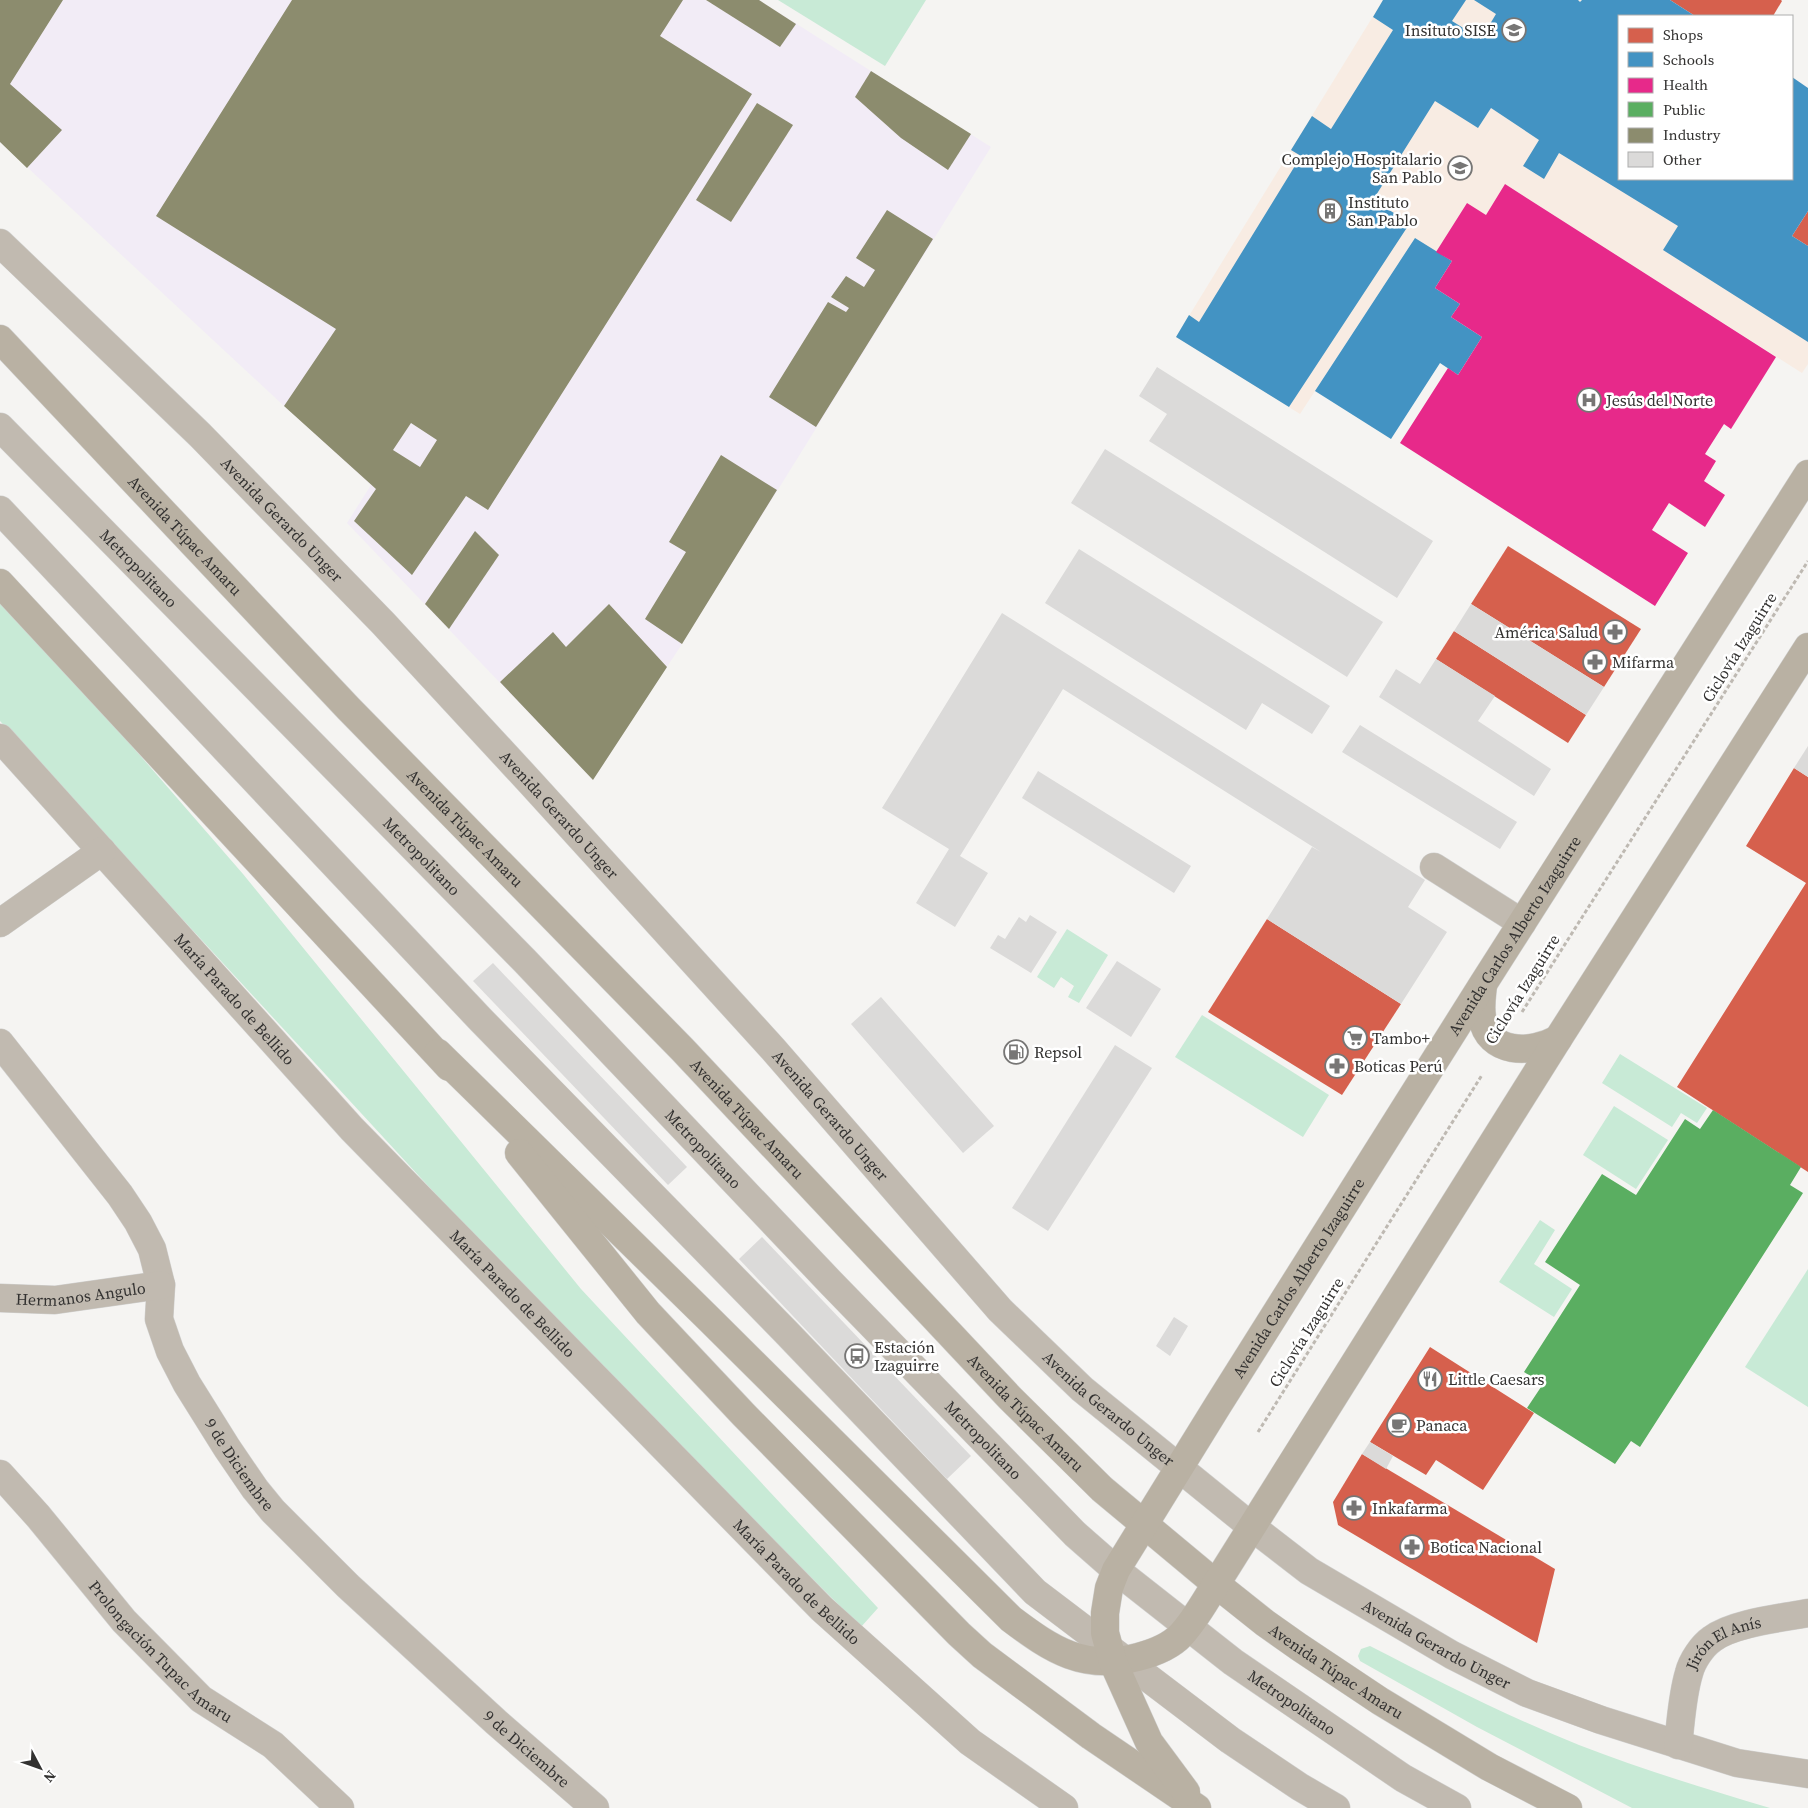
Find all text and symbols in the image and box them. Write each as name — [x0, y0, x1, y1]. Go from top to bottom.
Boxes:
legend — [1618, 15, 1793, 180]
school or university icon: Insituto SISE — [1501, 17, 1527, 43]
place label: Insituto SISE — [1405, 19, 1496, 41]
text: Shops — [1663, 24, 1703, 45]
text: Schools — [1663, 49, 1714, 70]
text: Health — [1663, 74, 1708, 95]
text: Public — [1663, 99, 1705, 120]
text: Industry — [1663, 124, 1721, 145]
place label: Complejo Hospitalario San Pablo — [1282, 148, 1442, 188]
text: Other — [1663, 149, 1702, 170]
school or university icon: Complejo Hospitalario San Pablo — [1447, 155, 1473, 181]
place label: Instituto San Pablo — [1348, 191, 1418, 231]
building icon: Instituto San Pablo — [1317, 198, 1343, 224]
hospital icon: Jesús del Norte — [1576, 387, 1602, 413]
place label: Jesús del Norte — [1605, 389, 1713, 411]
street label: Avenida Gerardo Unger — [216, 452, 348, 587]
street label: Avenida Túpac Amaru — [123, 471, 247, 600]
street label: Metropolitano — [95, 524, 183, 612]
street label: Ciclovía Izaguirre — [1696, 588, 1782, 706]
pharmacy icon: América Salud — [1602, 619, 1628, 645]
place label: América Salud — [1494, 621, 1598, 643]
pharmacy icon: Mifarma — [1582, 649, 1608, 675]
place label: Mifarma — [1612, 651, 1675, 673]
street label: Avenida Gerardo Unger — [495, 745, 624, 884]
street label: Avenida Túpac Amaru — [403, 764, 528, 892]
street label: Metropolitano — [378, 812, 466, 901]
street label: Avenida Carlos Alberto Izaguirre — [1443, 831, 1586, 1039]
street label: María Parado de Bellido — [170, 928, 300, 1070]
street label: Ciclovía Izaguirre — [1479, 930, 1565, 1048]
supermarket icon: Tambo+ — [1342, 1025, 1368, 1051]
place label: Tambo+ — [1372, 1027, 1431, 1049]
fuel station icon: Repsol — [1003, 1039, 1029, 1065]
place label: Repsol — [1034, 1041, 1082, 1063]
street label: Avenida Gerardo Unger — [768, 1045, 894, 1186]
pharmacy icon: Boticas Perú — [1324, 1053, 1350, 1079]
street label: Avenida Túpac Amaru — [685, 1054, 809, 1183]
place label: Boticas Perú — [1354, 1055, 1443, 1077]
street label: Metropolitano — [660, 1104, 747, 1194]
street label: Avenida Carlos Alberto Izaguirre — [1227, 1173, 1369, 1382]
street label: María Parado de Bellido — [445, 1225, 581, 1362]
street label: Ciclovía Izaguirre — [1263, 1273, 1349, 1391]
street label: Hermanos Angulo — [15, 1276, 147, 1311]
place label: Estación Izaguirre — [874, 1336, 939, 1376]
bus stop icon: Estación Izaguirre — [844, 1343, 870, 1369]
street label: Avenida Gerardo Unger — [1038, 1346, 1180, 1471]
street label: Avenida Túpac Amaru — [963, 1349, 1089, 1476]
restaurant icon: Little Caesars — [1417, 1366, 1443, 1392]
place label: Little Caesars — [1448, 1368, 1545, 1390]
street label: Metropolitano — [940, 1396, 1027, 1484]
cafe icon: Panaca — [1386, 1412, 1412, 1438]
street label: 9 de Diciembre — [200, 1414, 280, 1516]
place label: Panaca — [1416, 1414, 1468, 1436]
pharmacy icon: Inkafarma — [1341, 1495, 1367, 1521]
place label: Inkafarma — [1372, 1497, 1448, 1519]
street label: María Parado de Bellido — [729, 1514, 866, 1650]
pharmacy icon: Botica Nacional — [1399, 1534, 1425, 1560]
place label: Botica Nacional — [1430, 1536, 1542, 1558]
street label: Prolongación Tupac Amaru — [84, 1575, 237, 1727]
street label: Avenida Gerardo Unger — [1358, 1594, 1515, 1694]
street label: Jirón El Anís — [1680, 1611, 1763, 1674]
street label: Avenida Túpac Amaru — [1265, 1618, 1408, 1724]
street label: Metropolitano — [1244, 1664, 1341, 1740]
street label: 9 de Diciembre — [479, 1705, 575, 1792]
north arrow — [15, 1743, 65, 1793]
text: N — [39, 1766, 61, 1787]

